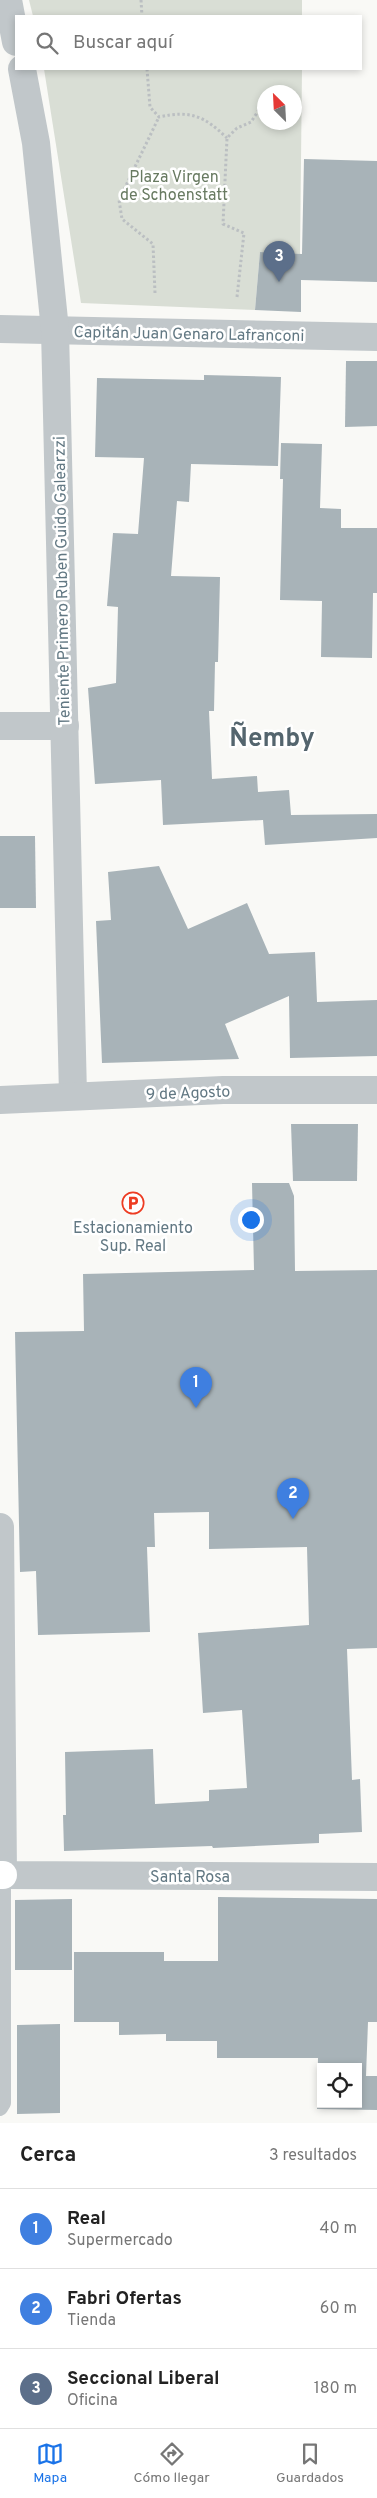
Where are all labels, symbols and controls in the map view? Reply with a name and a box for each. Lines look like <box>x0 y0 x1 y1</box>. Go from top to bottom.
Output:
search box <box>15 15 362 70</box>
icon: search <box>33 29 61 57</box>
text: Buscar aquí <box>73 31 173 55</box>
north arrow <box>257 85 302 130</box>
park label: Plaza Virgen de Schoenstatt <box>120 168 228 206</box>
pin: 3 <box>263 241 295 282</box>
street label: Capitán Juan Genaro Lafranconi <box>73 323 305 347</box>
street label: Teniente Primero Ruben Guido Galearzzi <box>50 436 76 726</box>
district label: Ñemby <box>229 721 315 756</box>
street label: 9 de Agosto <box>145 1083 231 1105</box>
parking icon: Estacionamiento Sup. Real <box>121 1191 145 1215</box>
your location <box>238 1207 264 1233</box>
place label: Estacionamiento Sup. Real <box>73 1219 193 1257</box>
pin: 1 <box>180 1367 212 1408</box>
pin: 2 <box>277 1478 309 1519</box>
street label: Santa Rosa <box>150 1868 230 1888</box>
map controls <box>317 2063 362 2108</box>
button: locate <box>317 2063 362 2108</box>
text: Cerca <box>20 2142 76 2169</box>
text: 3 resultados <box>269 2146 357 2166</box>
text: Real <box>67 2207 106 2231</box>
text: 1 <box>33 2219 39 2239</box>
text: 40 m <box>319 2219 357 2239</box>
text: Supermercado <box>67 2231 173 2251</box>
text: Fabri Ofertas <box>67 2287 182 2311</box>
text: 2 <box>31 2299 41 2319</box>
text: 60 m <box>320 2299 357 2319</box>
text: Tienda <box>67 2311 116 2331</box>
text: Seccional Liberal <box>67 2367 220 2391</box>
text: 3 <box>31 2379 41 2399</box>
text: 180 m <box>314 2379 357 2399</box>
text: Oficina <box>67 2391 118 2411</box>
tab: Mapa <box>33 2440 67 2487</box>
tab: Cómo llegar <box>133 2440 210 2487</box>
tab: Guardados <box>276 2440 344 2487</box>

